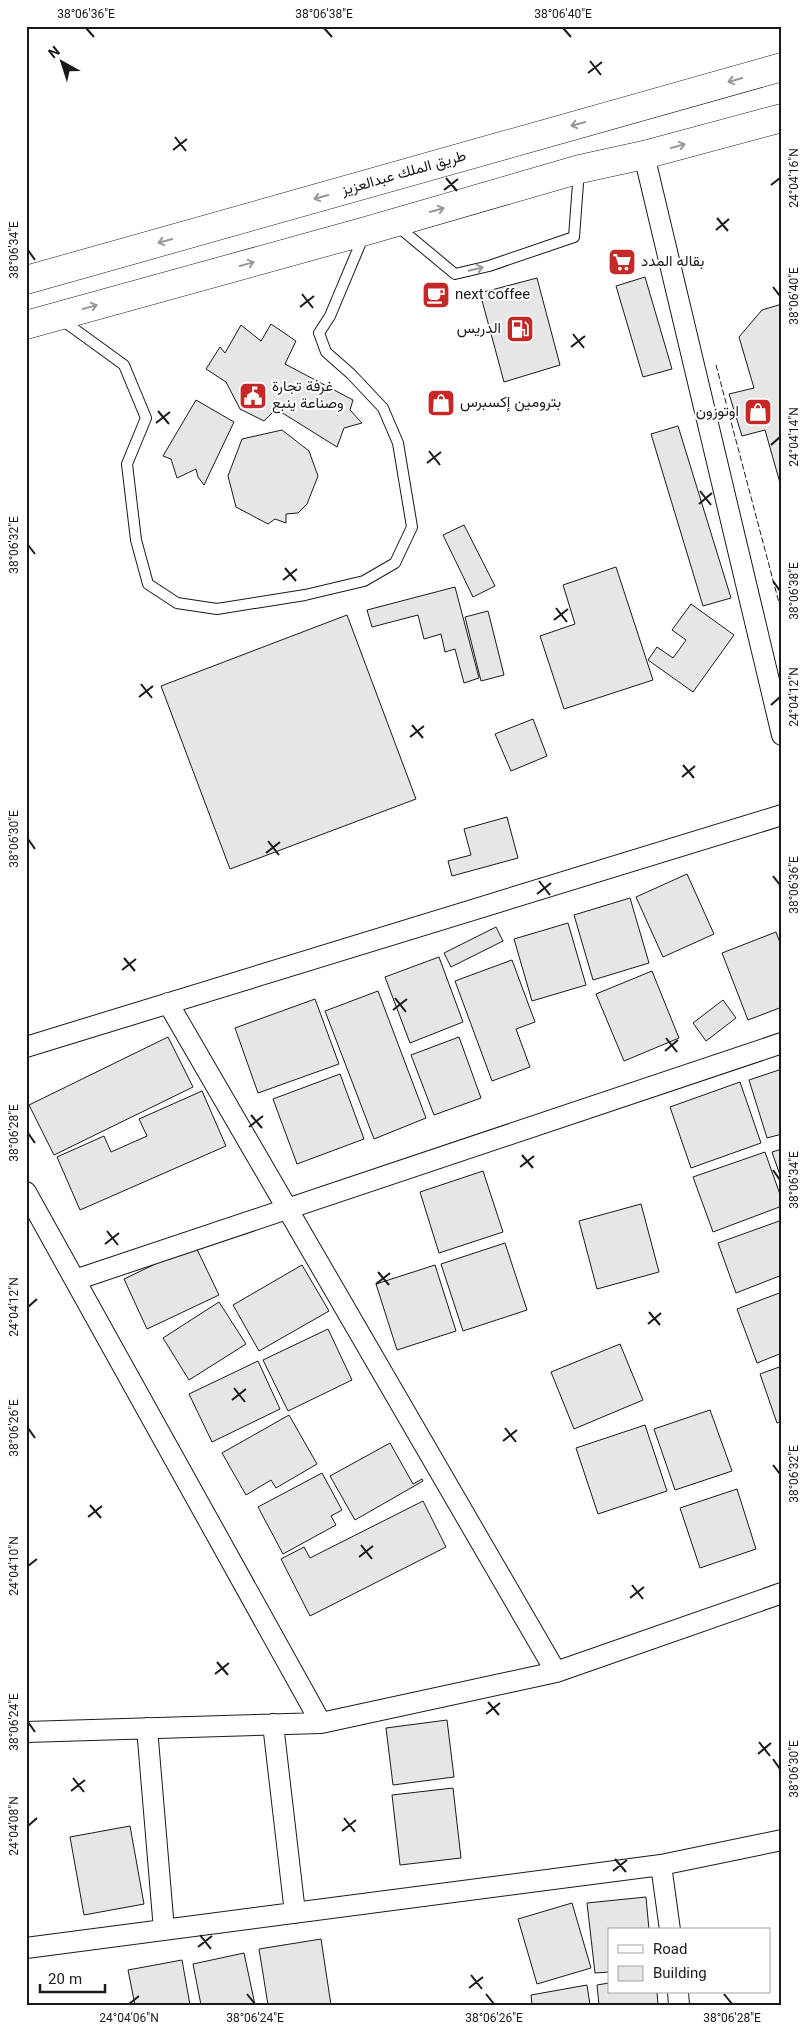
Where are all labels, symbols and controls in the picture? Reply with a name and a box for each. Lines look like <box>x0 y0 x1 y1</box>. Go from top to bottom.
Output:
text: 38°06'36"E <box>57 6 115 24</box>
text: 38°06'38"E <box>295 6 353 24</box>
text: 38°06'40"E <box>534 6 592 24</box>
north arrow <box>38 38 88 88</box>
text: N <box>44 42 66 65</box>
one-way arrow <box>727 76 743 86</box>
one-way arrow <box>571 120 587 130</box>
one-way arrow <box>670 141 686 150</box>
street label: طريق الملك عبدالعزيز <box>338 145 469 203</box>
text: 24°04'16"N <box>786 148 804 208</box>
one-way arrow <box>313 193 329 202</box>
one-way arrow <box>428 205 444 215</box>
text: 38°06'34"E <box>6 221 24 279</box>
one-way arrow <box>157 237 173 246</box>
supermarket icon: بقاله المدد <box>607 247 637 277</box>
place label: بقاله المدد <box>641 251 705 274</box>
one-way arrow <box>238 258 254 268</box>
one-way arrow <box>467 264 483 273</box>
text: 38°06'40"E <box>786 267 804 325</box>
cafe icon: next coffee <box>421 280 451 310</box>
place label: next coffee <box>455 284 530 307</box>
one-way arrow <box>82 302 98 311</box>
fuel station icon: الدريس <box>505 314 535 344</box>
place label: الدريس <box>457 318 501 341</box>
place label: غرفة تجارة وصناعة ينبع <box>272 376 344 416</box>
public building icon: غرفة تجارة وصناعة ينبع <box>238 381 268 411</box>
shop icon: بترومين إكسبرس <box>426 388 456 418</box>
place label: بترومين إكسبرس <box>460 392 561 415</box>
shop icon: اوتوزون <box>743 397 773 427</box>
place label: اوتوزون <box>696 401 739 424</box>
text: 24°04'14"N <box>786 407 804 467</box>
text: 38°06'32"E <box>6 516 24 574</box>
text: 38°06'38"E <box>786 562 804 620</box>
text: 24°04'12"N <box>786 667 804 727</box>
text: 38°06'30"E <box>6 810 24 868</box>
text: 38°06'36"E <box>786 856 804 914</box>
text: 38°06'28"E <box>6 1104 24 1162</box>
text: 38°06'34"E <box>786 1151 804 1209</box>
text: 24°04'12"N <box>6 1277 24 1337</box>
text: 38°06'26"E <box>6 1399 24 1457</box>
text: 38°06'32"E <box>786 1445 804 1503</box>
text: 24°04'10"N <box>6 1536 24 1596</box>
text: 38°06'24"E <box>6 1693 24 1751</box>
text: 38°06'30"E <box>786 1740 804 1798</box>
text: 24°04'08"N <box>6 1796 24 1856</box>
legend <box>608 1928 770 1994</box>
text: Road <box>653 1939 687 1962</box>
scale bar <box>40 1961 105 1993</box>
text: Building <box>653 1963 707 1986</box>
text: 20 m <box>48 1969 82 1992</box>
text: 24°04'06"N <box>99 2010 159 2028</box>
text: 38°06'24"E <box>226 2010 284 2028</box>
text: 38°06'26"E <box>465 2010 523 2028</box>
text: 38°06'28"E <box>703 2010 761 2028</box>

